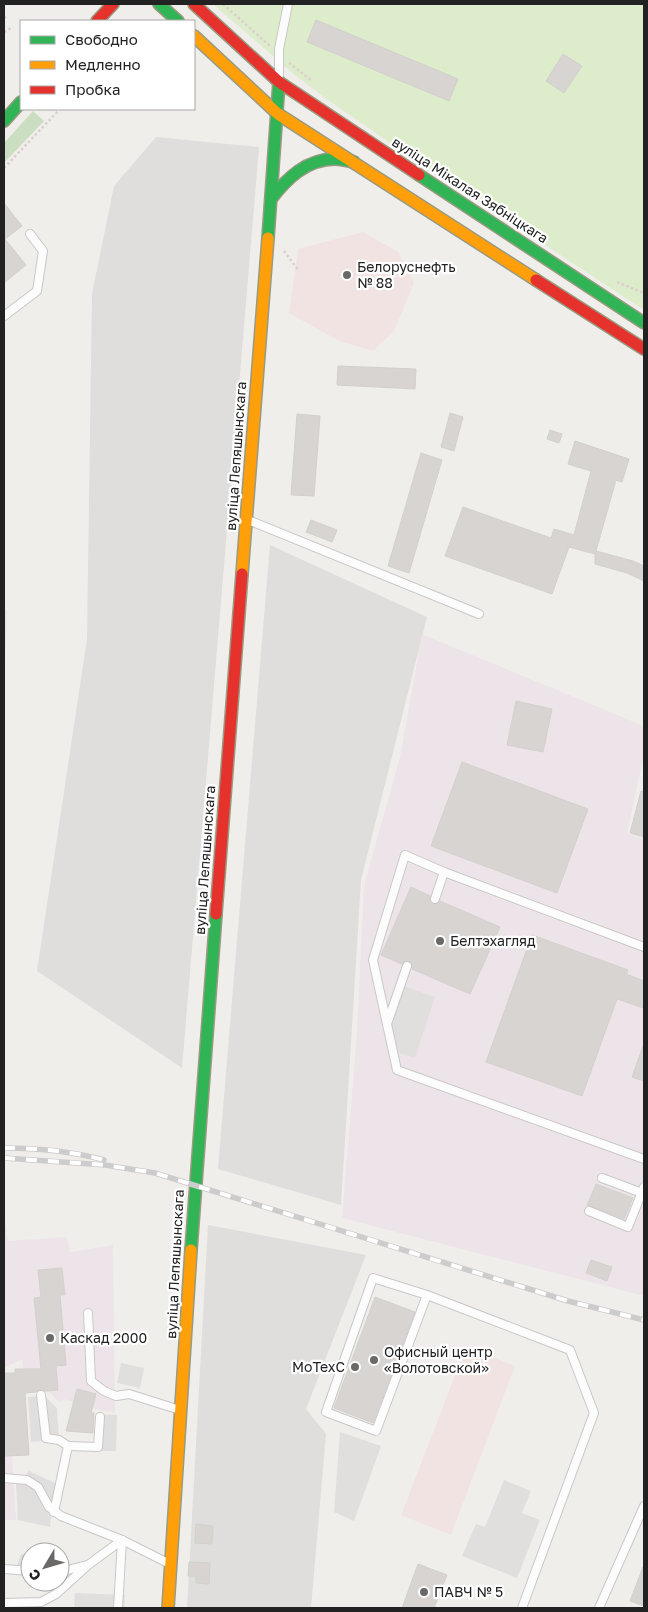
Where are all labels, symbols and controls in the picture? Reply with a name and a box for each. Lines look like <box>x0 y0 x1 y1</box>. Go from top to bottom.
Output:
legend <box>20 20 195 110</box>
text: Свободно <box>65 30 138 48</box>
text: Медленно <box>65 55 141 73</box>
text: Пробка <box>65 80 120 98</box>
street label: вуліца Мікалая Зябніцкага <box>389 133 551 246</box>
place label: Белоруснефть № 88 <box>357 258 456 291</box>
marker: Белоруснефть № 88 <box>341 269 353 281</box>
street label: вуліца Лепяшынскага <box>222 381 249 531</box>
street label: вуліца Лепяшынскага <box>191 785 218 935</box>
place label: Белтэхагляд <box>450 932 536 949</box>
marker: Белтэхагляд <box>434 935 446 947</box>
street label: вуліца Лепяшынскага <box>162 1189 187 1339</box>
place label: Каскад 2000 <box>60 1329 147 1346</box>
marker: Каскад 2000 <box>44 1332 56 1344</box>
place label: Офисный центр «Волотовской» <box>384 1343 493 1376</box>
marker: Офисный центр «Волотовской» <box>368 1354 380 1366</box>
place label: MoTexC <box>292 1358 345 1375</box>
marker: MoTexC <box>349 1361 361 1373</box>
north arrow <box>20 1542 70 1592</box>
text: С <box>25 1566 44 1584</box>
place label: ПАВЧ № 5 <box>434 1583 503 1600</box>
marker: ПАВЧ № 5 <box>418 1586 430 1598</box>

